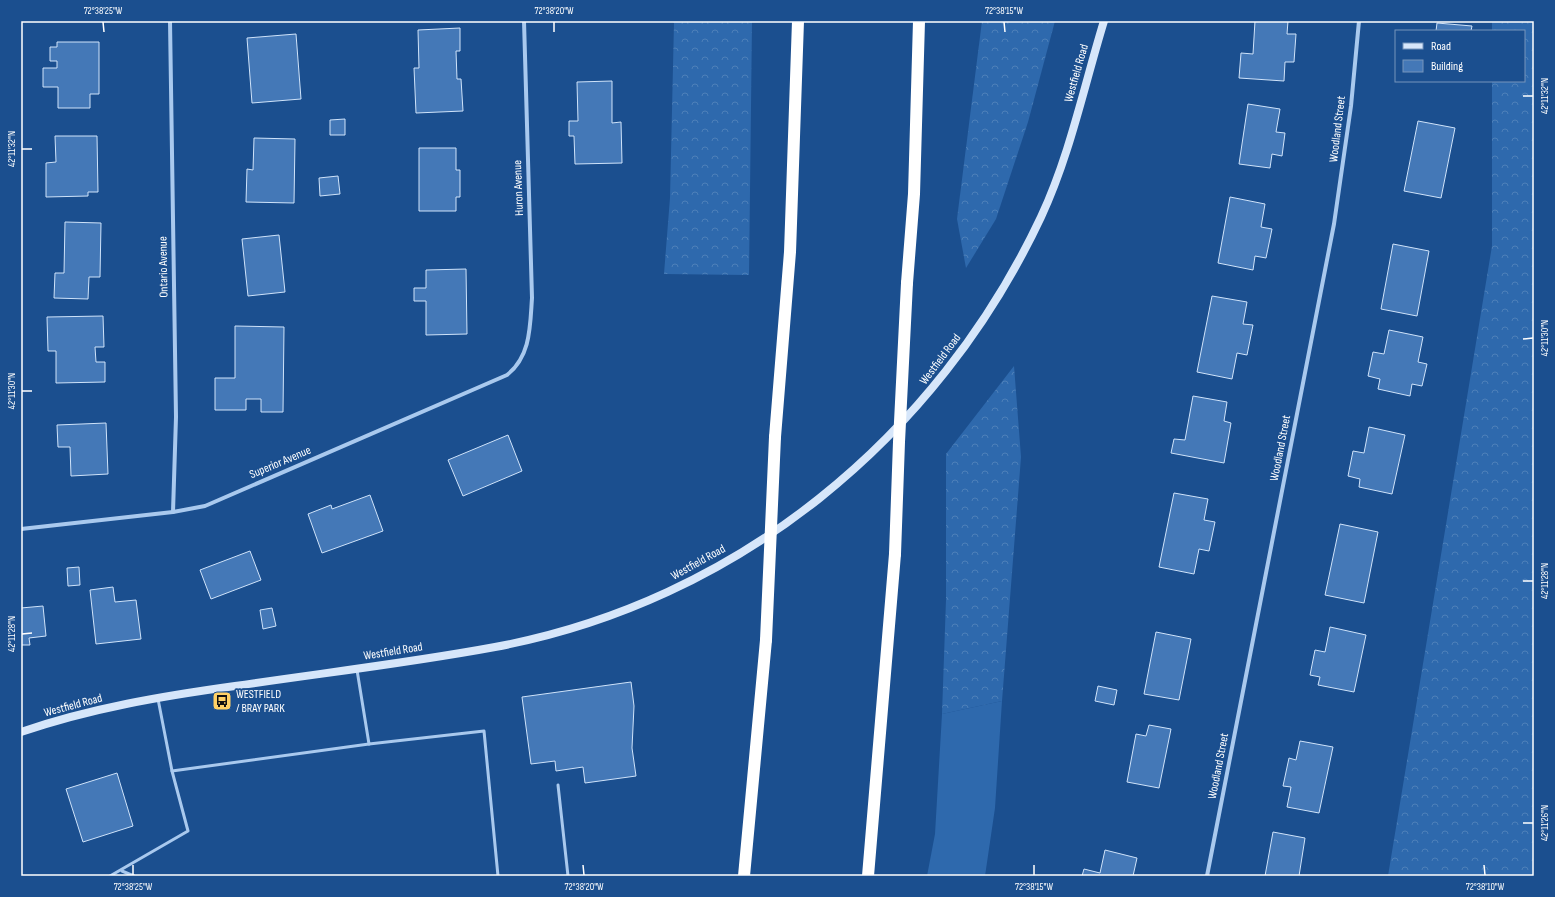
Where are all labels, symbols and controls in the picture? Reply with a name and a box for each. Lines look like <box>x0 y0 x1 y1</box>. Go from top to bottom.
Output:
text: 72°38'25"W <box>84 5 123 17</box>
text: 72°38'20"W <box>534 5 574 17</box>
text: 72°38'15"W <box>985 5 1024 17</box>
legend <box>1395 30 1525 82</box>
text: Road <box>1431 39 1451 54</box>
street label: Westfield Road <box>1061 42 1092 104</box>
text: Building <box>1431 59 1463 74</box>
text: 42°11'32"N <box>1539 78 1551 114</box>
street label: Woodland Street <box>1326 95 1349 163</box>
text: 42°11'32"N <box>6 131 18 167</box>
street label: Huron Avenue <box>510 160 527 216</box>
street label: Ontario Avenue <box>155 236 172 298</box>
text: 42°11'30"N <box>1539 320 1551 356</box>
street label: Westfield Road <box>916 331 964 388</box>
text: 42°11'30"N <box>6 373 18 409</box>
street label: Woodland Street <box>1267 414 1294 482</box>
street label: Superior Avenue <box>247 443 313 482</box>
street label: Westfield Road <box>669 541 728 583</box>
text: 42°11'28"N <box>1539 563 1551 599</box>
text: 42°11'28"N <box>6 616 18 652</box>
street label: Westfield Road <box>362 639 424 664</box>
place label: WESTFIELD / BRAY PARK <box>236 687 285 716</box>
bus stop icon: WESTFIELD / BRAY PARK <box>211 690 233 712</box>
street label: Westfield Road <box>42 691 104 720</box>
street label: Woodland Street <box>1205 732 1232 800</box>
text: 42°11'26"N <box>1539 805 1551 841</box>
text: 72°38'25"W <box>114 881 153 893</box>
text: 72°38'20"W <box>564 881 604 893</box>
text: 72°38'15"W <box>1015 881 1054 893</box>
text: 72°38'10"W <box>1466 881 1505 893</box>

